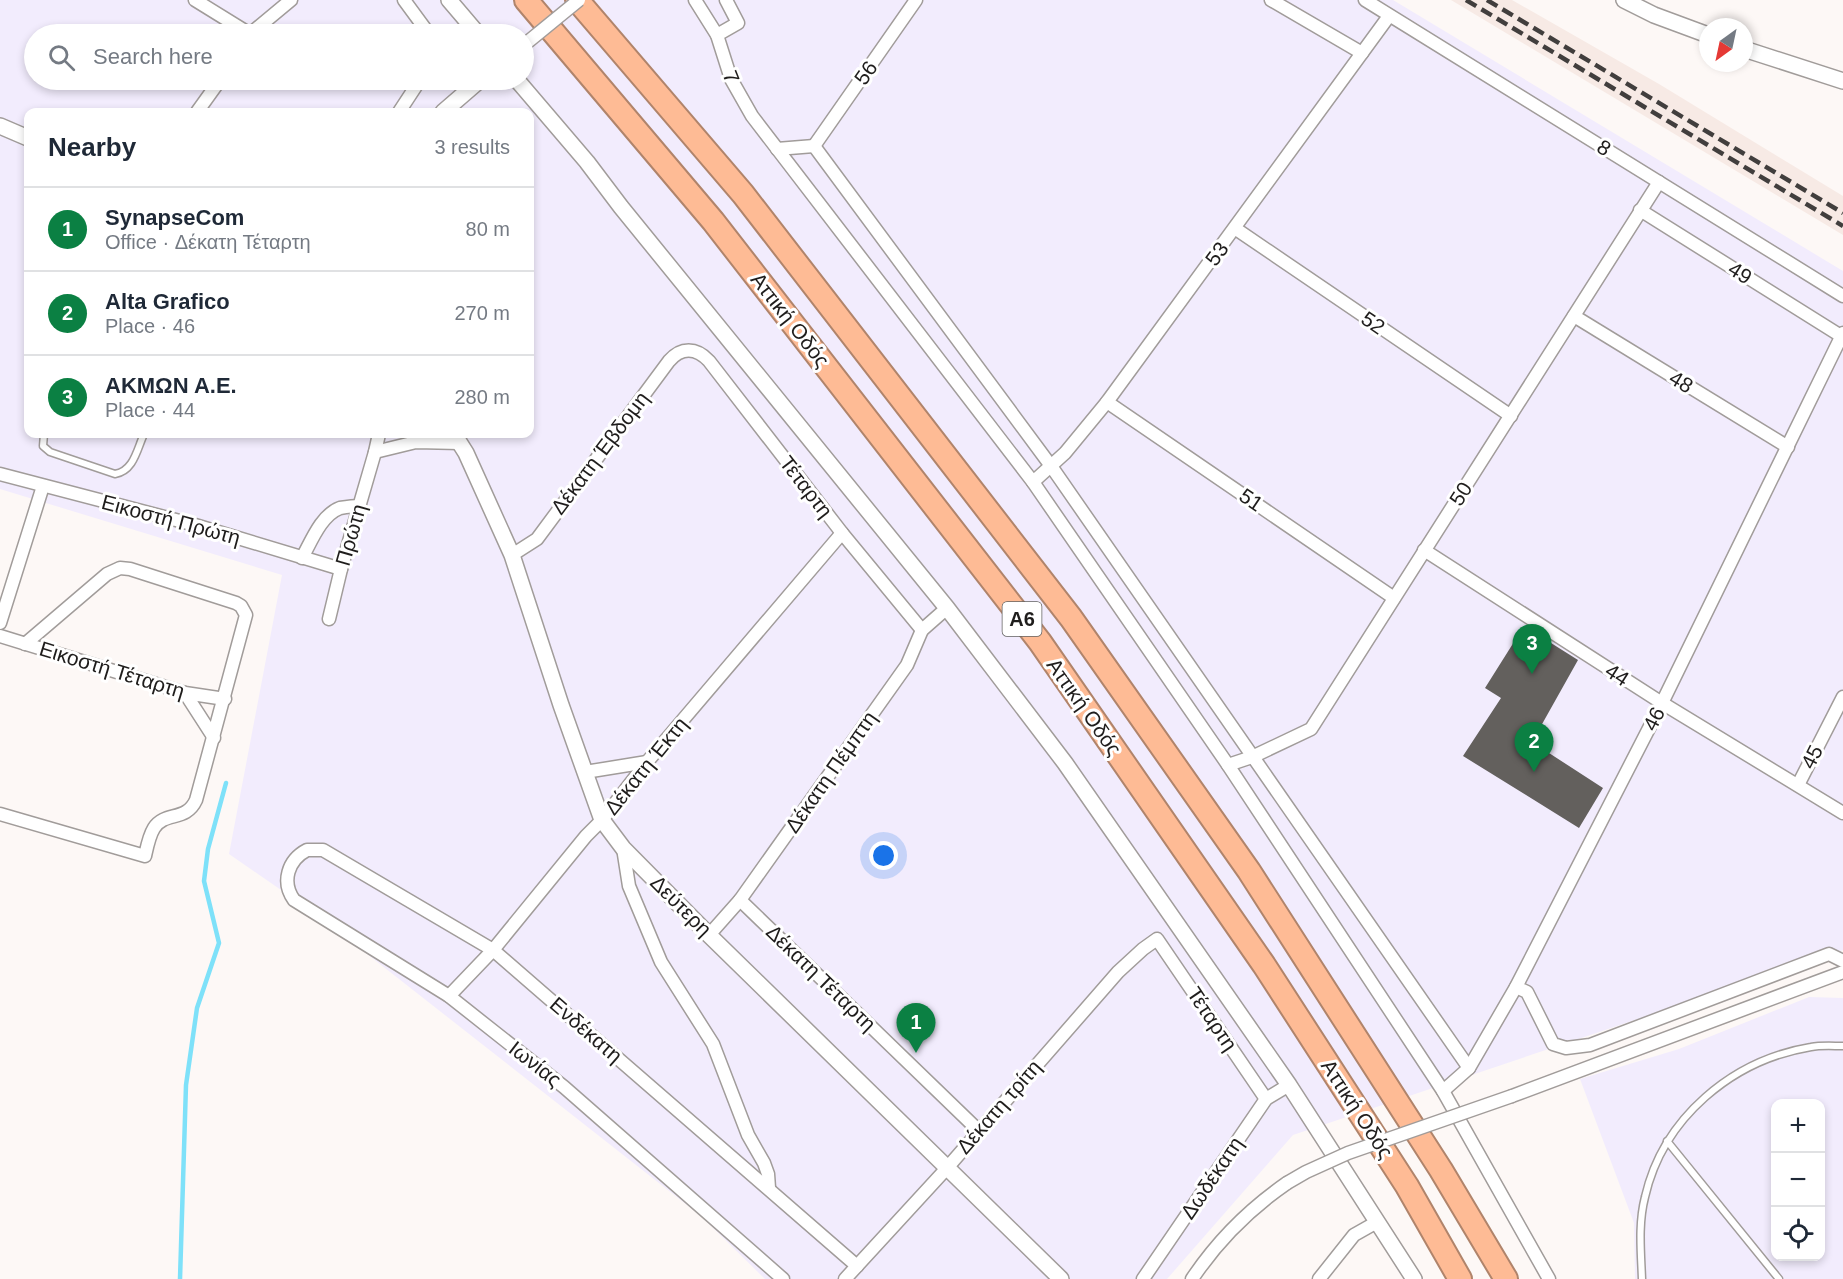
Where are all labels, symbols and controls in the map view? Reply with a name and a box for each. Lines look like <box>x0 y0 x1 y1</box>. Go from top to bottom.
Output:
north arrow <box>1699 18 1753 72</box>
search box <box>24 24 534 90</box>
icon: search <box>45 41 78 74</box>
text: Search here <box>93 44 213 69</box>
street label: 56 <box>849 57 882 89</box>
street label: 7 <box>719 67 744 87</box>
text: Nearby <box>48 132 136 162</box>
street label: 8 <box>1593 135 1615 160</box>
text: 3 results <box>434 136 510 158</box>
text: SynapseCom <box>105 205 244 230</box>
text: 1 <box>62 218 73 240</box>
text: 80 m <box>466 218 510 240</box>
text: Office · Δέκατη Τέταρτη <box>105 231 311 253</box>
street label: 53 <box>1200 237 1233 270</box>
street label: 49 <box>1724 257 1756 289</box>
street label: Αττική Οδός <box>747 268 834 371</box>
text: Alta Grafico <box>105 289 230 314</box>
text: 2 <box>62 302 73 324</box>
text: 270 m <box>454 302 510 324</box>
street label: 52 <box>1357 307 1389 339</box>
text: Place · 46 <box>105 315 195 337</box>
street label: 48 <box>1665 366 1697 397</box>
text: ΑΚΜΩΝ Α.Ε. <box>105 373 237 398</box>
text: 3 <box>62 386 73 408</box>
text: 280 m <box>454 386 510 408</box>
street label: Δέκατη Έβδομη <box>546 387 653 518</box>
text: Place · 44 <box>105 399 195 421</box>
street label: Τέταρτη <box>775 451 838 522</box>
street label: 50 <box>1445 478 1477 510</box>
street label: 51 <box>1235 484 1267 516</box>
street label: Εικοστή Πρώτη <box>99 490 243 549</box>
street label: Πρώτη <box>331 501 370 568</box>
road number: Α6 <box>1002 602 1042 636</box>
pin: 3 <box>1512 624 1552 674</box>
street label: Εικοστή Τέταρτη <box>37 637 188 703</box>
street label: Αττική Οδός <box>1043 654 1126 760</box>
street label: 44 <box>1601 659 1634 691</box>
street label: 46 <box>1638 703 1669 734</box>
street label: Δέκατη Πέμπτη <box>780 707 881 837</box>
street label: Δέκατη Έκτη <box>599 712 692 819</box>
pin: 2 <box>1514 722 1553 772</box>
street label: 45 <box>1796 741 1827 772</box>
your location <box>869 841 898 870</box>
street label: Δεύτερη <box>646 871 716 941</box>
street label: Δέκατη Τέταρτη <box>762 920 881 1036</box>
street label: Τέταρτη <box>1183 983 1242 1055</box>
street label: Ενδέκατη <box>546 992 627 1067</box>
pin: 1 <box>896 1004 936 1053</box>
street label: Ιωνίας <box>505 1036 566 1091</box>
street label: Δέκατη τρίτη <box>952 1055 1046 1158</box>
street label: Αττική Οδός <box>1317 1055 1398 1162</box>
map controls <box>1771 1099 1825 1261</box>
button: + <box>1771 1099 1825 1153</box>
street label: Δωδέκατη <box>1176 1132 1247 1223</box>
button: − <box>1771 1153 1825 1207</box>
button: locate <box>1771 1207 1825 1261</box>

